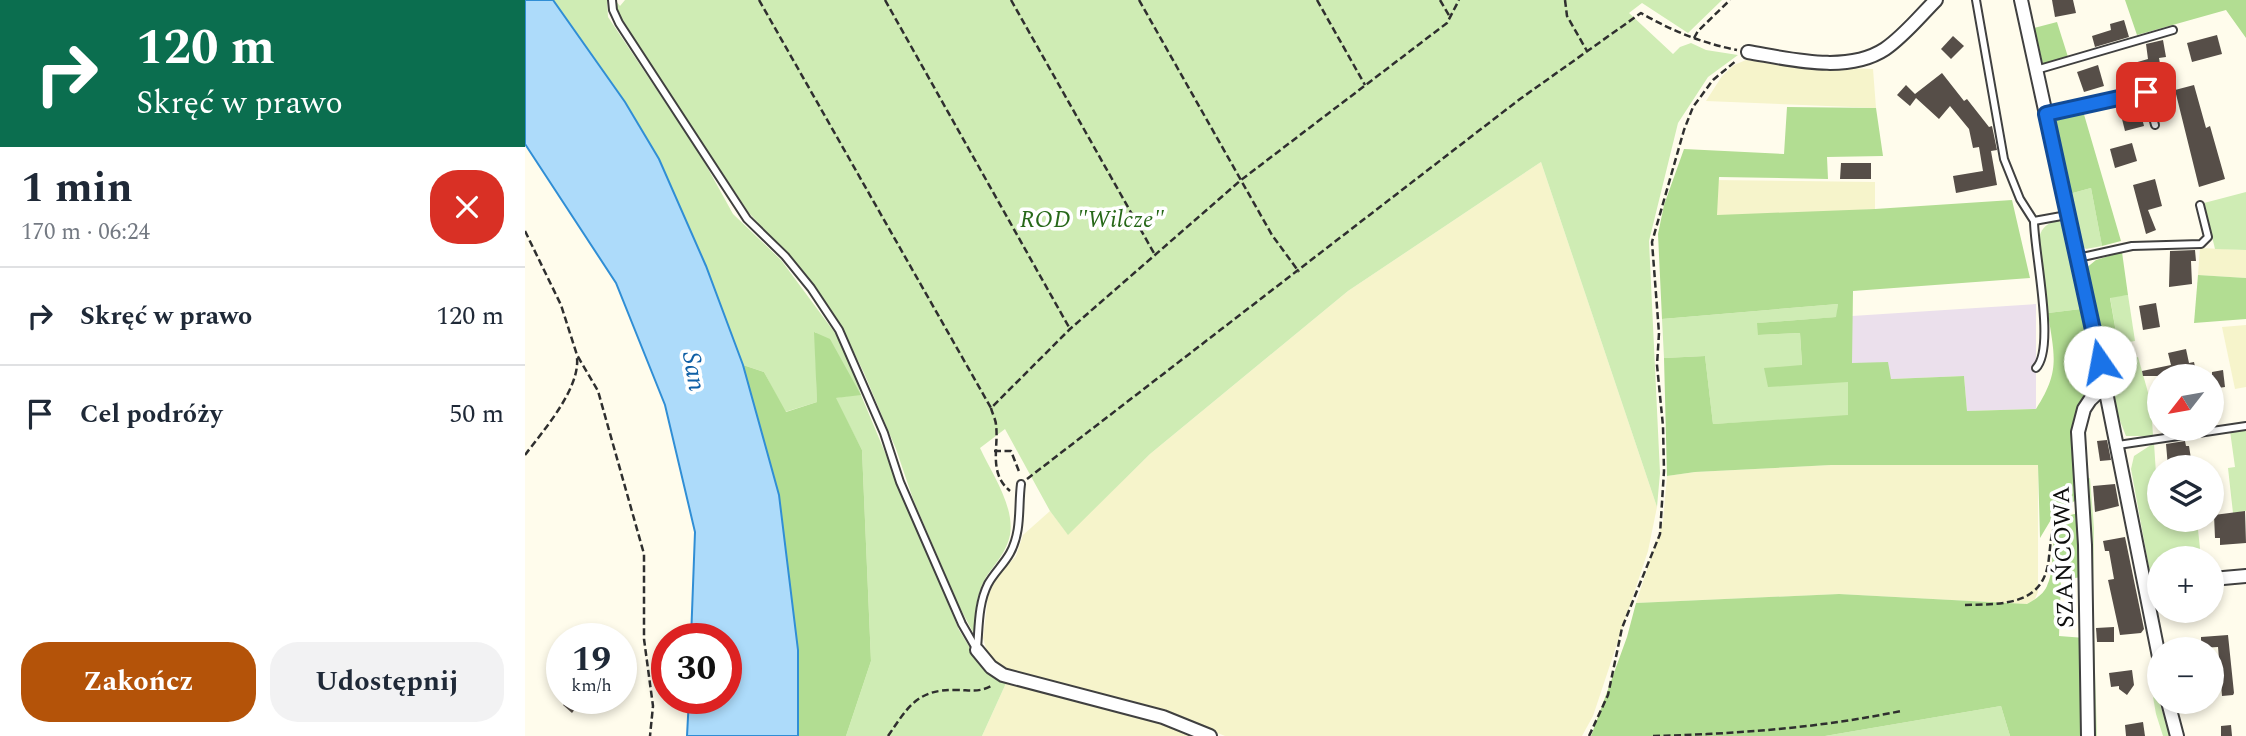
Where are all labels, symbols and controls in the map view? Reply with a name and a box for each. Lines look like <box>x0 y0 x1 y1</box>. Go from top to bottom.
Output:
text: 120 m <box>136 11 275 86</box>
icon: right <box>21 28 112 119</box>
pin <box>2116 62 2176 122</box>
icon: arrive <box>2127 73 2165 111</box>
text: Skręć w prawo <box>136 79 343 128</box>
text: 1 min <box>21 157 133 220</box>
button: close <box>430 170 504 244</box>
park label: ROD "Wilcze" <box>1020 202 1164 238</box>
text: 170 m · 06:24 <box>21 215 150 250</box>
text: Skręć w prawo <box>80 296 252 336</box>
text: 120 m <box>436 296 504 336</box>
icon: right <box>21 297 59 335</box>
position arrow <box>2063 325 2137 399</box>
water label: San <box>671 348 717 394</box>
north arrow <box>2147 364 2224 441</box>
map controls <box>2147 364 2224 714</box>
text: Cel podróży <box>80 394 222 434</box>
text: 50 m <box>449 394 504 434</box>
icon: arrive <box>21 395 59 433</box>
button: layers <box>2147 455 2224 532</box>
street label: SZAŃCOWA <box>2044 485 2084 629</box>
button: + <box>2147 546 2224 623</box>
speed limit sign: 30 <box>651 623 742 714</box>
text: 19 <box>572 633 611 686</box>
button: − <box>2147 637 2224 714</box>
button: Zakończ <box>21 642 256 722</box>
button: Udostępnij <box>270 642 504 722</box>
text: km/h <box>571 672 612 699</box>

